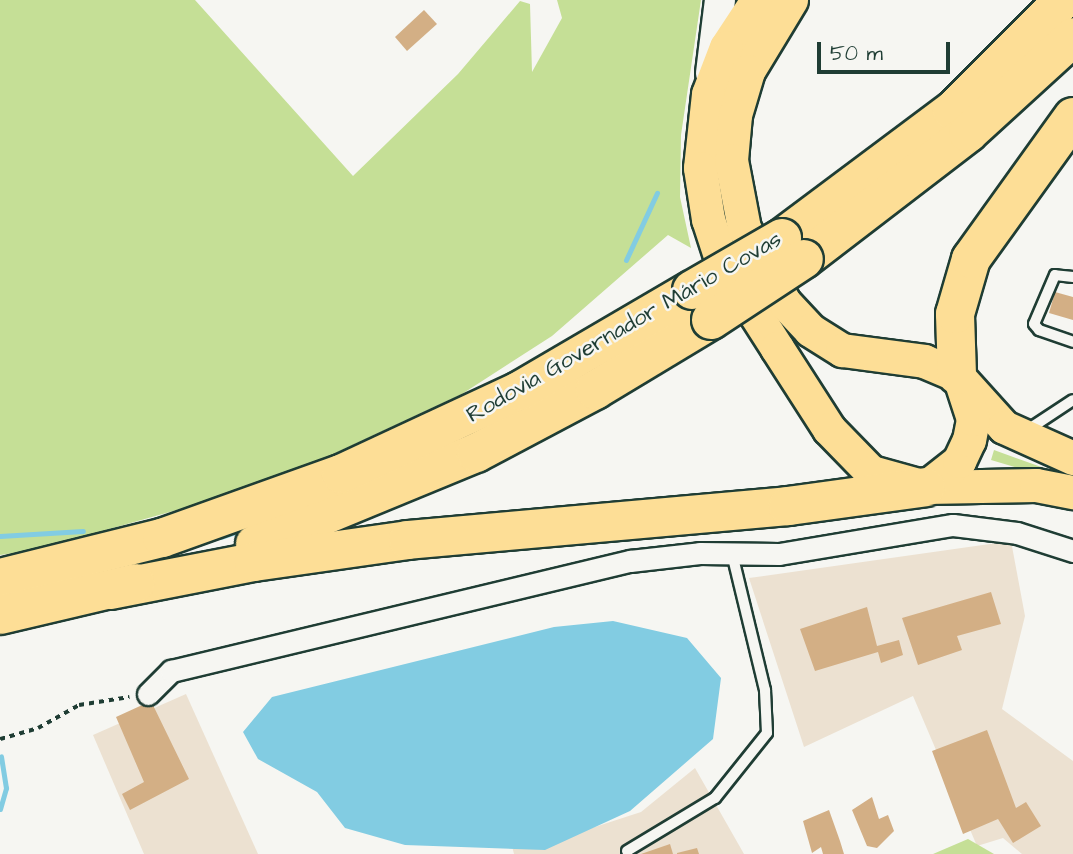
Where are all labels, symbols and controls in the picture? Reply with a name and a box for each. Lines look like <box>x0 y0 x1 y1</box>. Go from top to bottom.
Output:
scale bar <box>821 28 954 72</box>
text: 50 m <box>830 39 883 68</box>
street label: Rodovia Governador Mário Covas <box>461 225 787 429</box>

